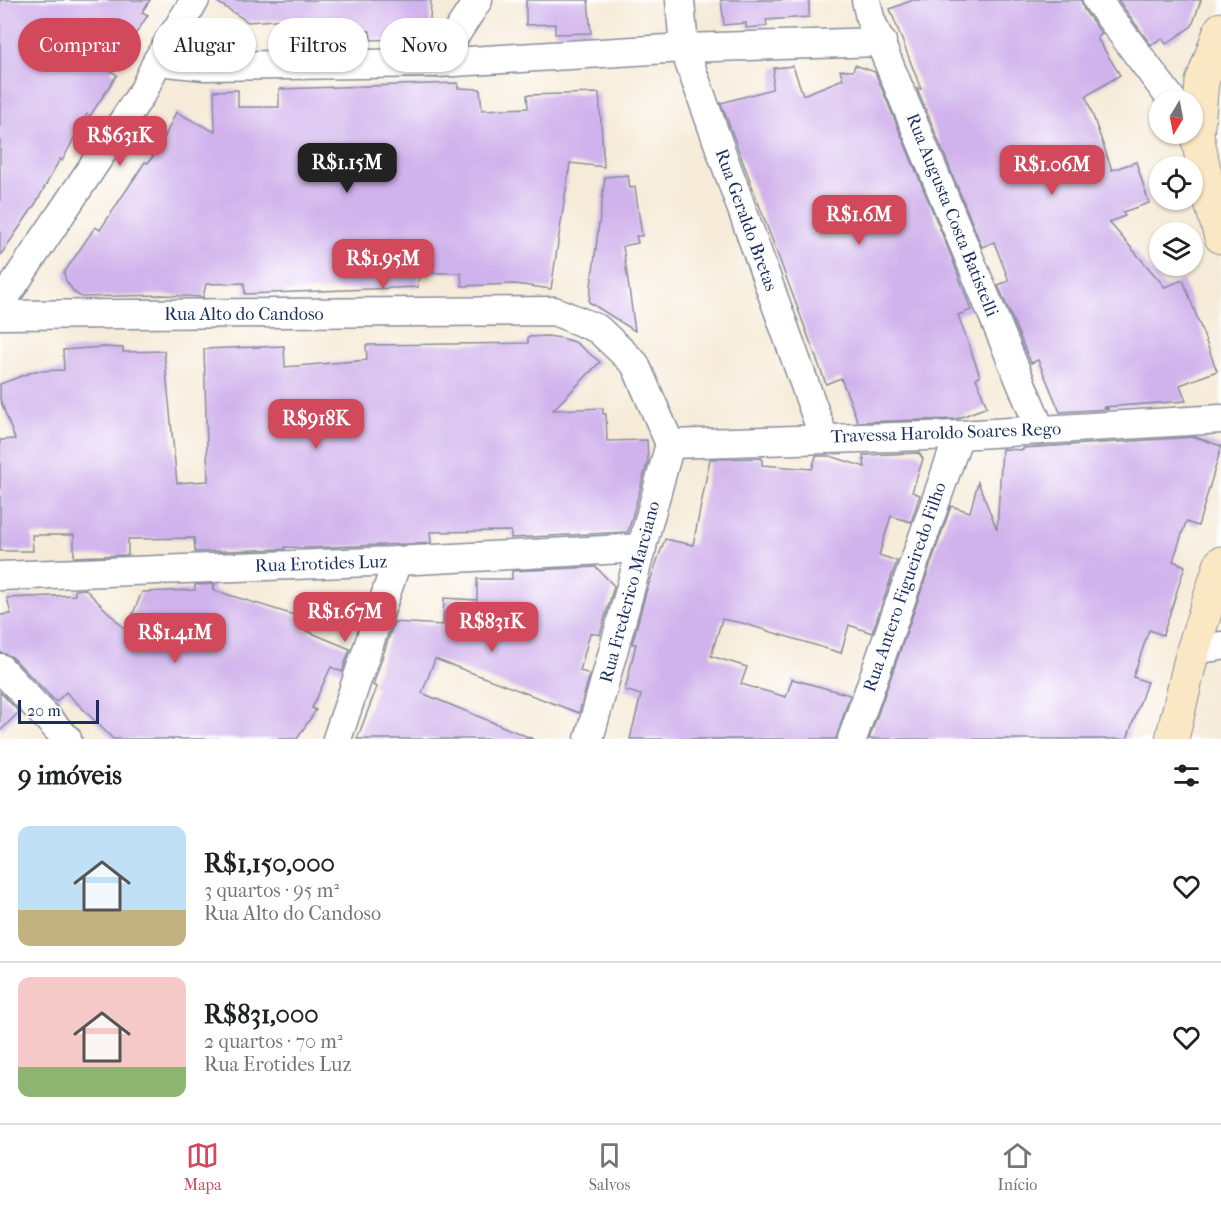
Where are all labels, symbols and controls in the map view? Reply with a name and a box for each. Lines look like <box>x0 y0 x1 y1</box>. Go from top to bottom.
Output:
chip: Comprar <box>18 18 141 72</box>
chip: Alugar <box>153 18 256 72</box>
chip: Filtros <box>268 18 368 72</box>
chip: Novo <box>380 18 468 72</box>
north arrow <box>1149 90 1203 144</box>
map controls <box>1149 90 1203 276</box>
street label: Rua Augusta Costa Batistelli <box>901 110 1003 320</box>
pin: R$631K <box>71 116 169 167</box>
text: R$631K <box>87 124 153 147</box>
pin: R$1.15M <box>292 143 402 194</box>
pin: R$1.06M <box>997 145 1107 196</box>
street label: Rua Geraldo Bretas <box>710 146 782 294</box>
text: R$1.15M <box>312 151 382 174</box>
text: R$1.06M <box>1014 153 1090 176</box>
button: locate <box>1149 156 1203 210</box>
pin: R$1.6M <box>810 195 908 246</box>
text: R$1.6M <box>826 203 892 226</box>
button: layers <box>1149 222 1203 276</box>
pin: R$1.95M <box>328 239 438 290</box>
text: R$1.95M <box>346 247 420 270</box>
street label: Rua Alto do Candoso <box>164 304 324 325</box>
pin: R$918K <box>267 399 365 450</box>
text: R$918K <box>282 407 350 430</box>
street label: Travessa Haroldo Soares Rego <box>830 418 1062 448</box>
street label: Rua Antero Figueiredo Filho <box>859 479 951 695</box>
street label: Rua Frederico Marciano <box>596 499 664 685</box>
street label: Rua Erotides Luz <box>254 551 388 577</box>
pin: R$1.67M <box>290 592 400 643</box>
text: R$1.67M <box>307 600 383 623</box>
pin: R$831K <box>443 602 541 653</box>
text: R$831K <box>459 610 525 633</box>
pin: R$1.41M <box>120 613 230 664</box>
text: R$1.41M <box>138 621 212 644</box>
scale bar <box>18 697 99 724</box>
text: 20 m <box>27 701 61 720</box>
icon: filters <box>1170 759 1203 792</box>
text: 9 imóveis <box>18 760 122 791</box>
text: R$1,150,000 <box>204 848 335 879</box>
icon: home <box>66 850 138 922</box>
icon: heart <box>1170 870 1203 903</box>
text: 3 quartos · 95 m² <box>204 879 339 902</box>
text: Rua Alto do Candoso <box>204 902 381 925</box>
text: R$831,000 <box>204 999 319 1030</box>
icon: home <box>66 1001 138 1073</box>
icon: heart <box>1170 1021 1203 1054</box>
text: 2 quartos · 70 m² <box>204 1030 343 1053</box>
text: Rua Erotides Luz <box>204 1053 351 1076</box>
tab: Mapa <box>184 1139 222 1194</box>
tab: Salvos <box>589 1139 630 1194</box>
tab: Início <box>998 1139 1037 1194</box>

